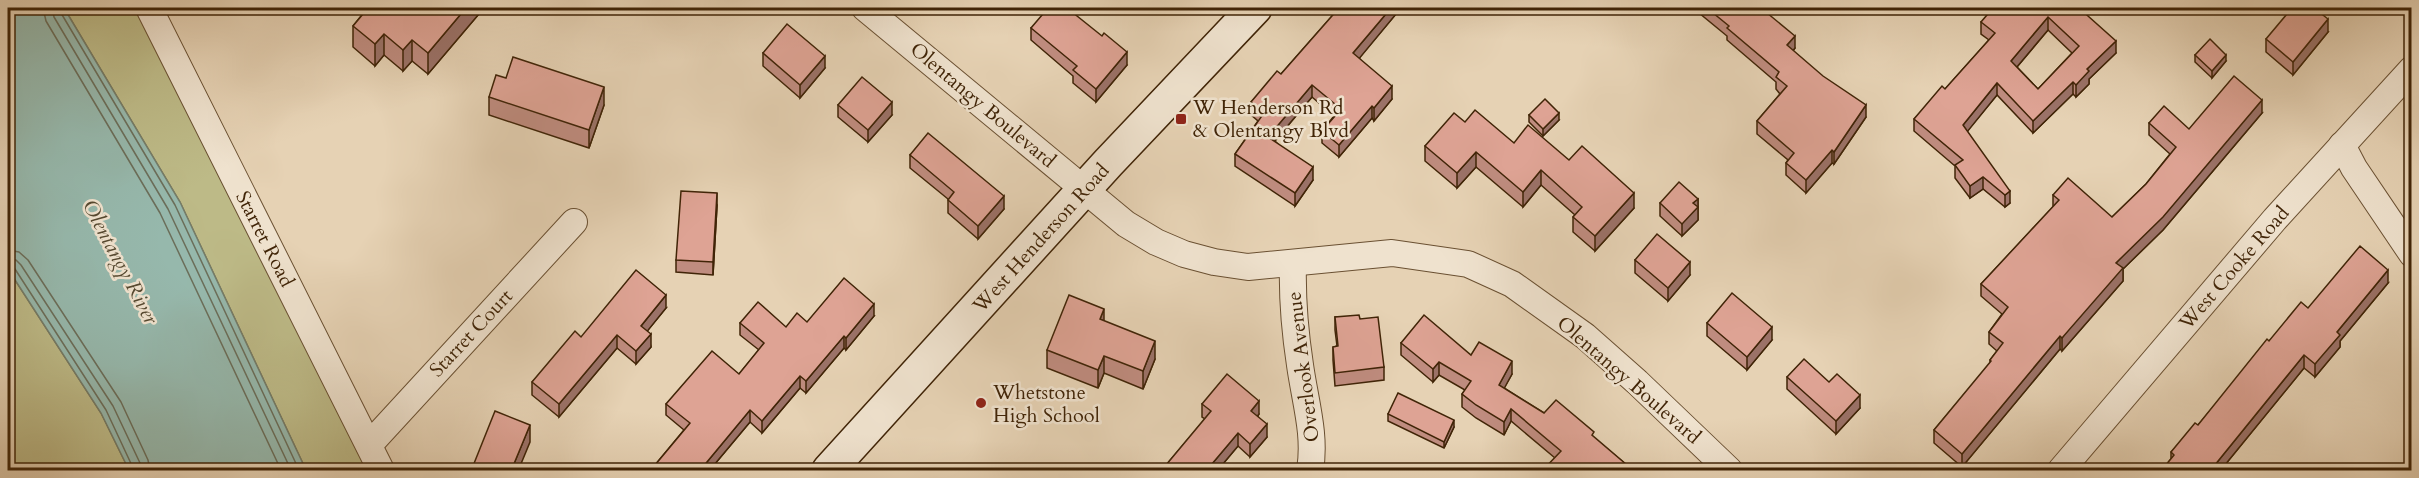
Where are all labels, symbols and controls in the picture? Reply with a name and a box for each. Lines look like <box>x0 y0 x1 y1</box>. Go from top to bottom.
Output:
street label: Olentangy Boulevard <box>904 36 1062 174</box>
place label: W Henderson Rd & Olentangy Blvd <box>1192 94 1349 144</box>
marker: W Henderson Rd & Olentangy Blvd <box>1174 112 1188 126</box>
street label: West Henderson Road <box>966 157 1115 319</box>
street label: Starret Road <box>229 186 301 292</box>
water label: Olentangy River <box>75 195 166 330</box>
street label: West Cooke Road <box>2172 200 2295 336</box>
street label: Starret Court <box>423 283 519 383</box>
street label: Overlook Avenue <box>1280 290 1326 444</box>
street label: Olentangy Boulevard <box>1551 310 1707 450</box>
place label: Whetstone High School <box>992 379 1100 429</box>
marker: Whetstone High School <box>974 396 988 410</box>

